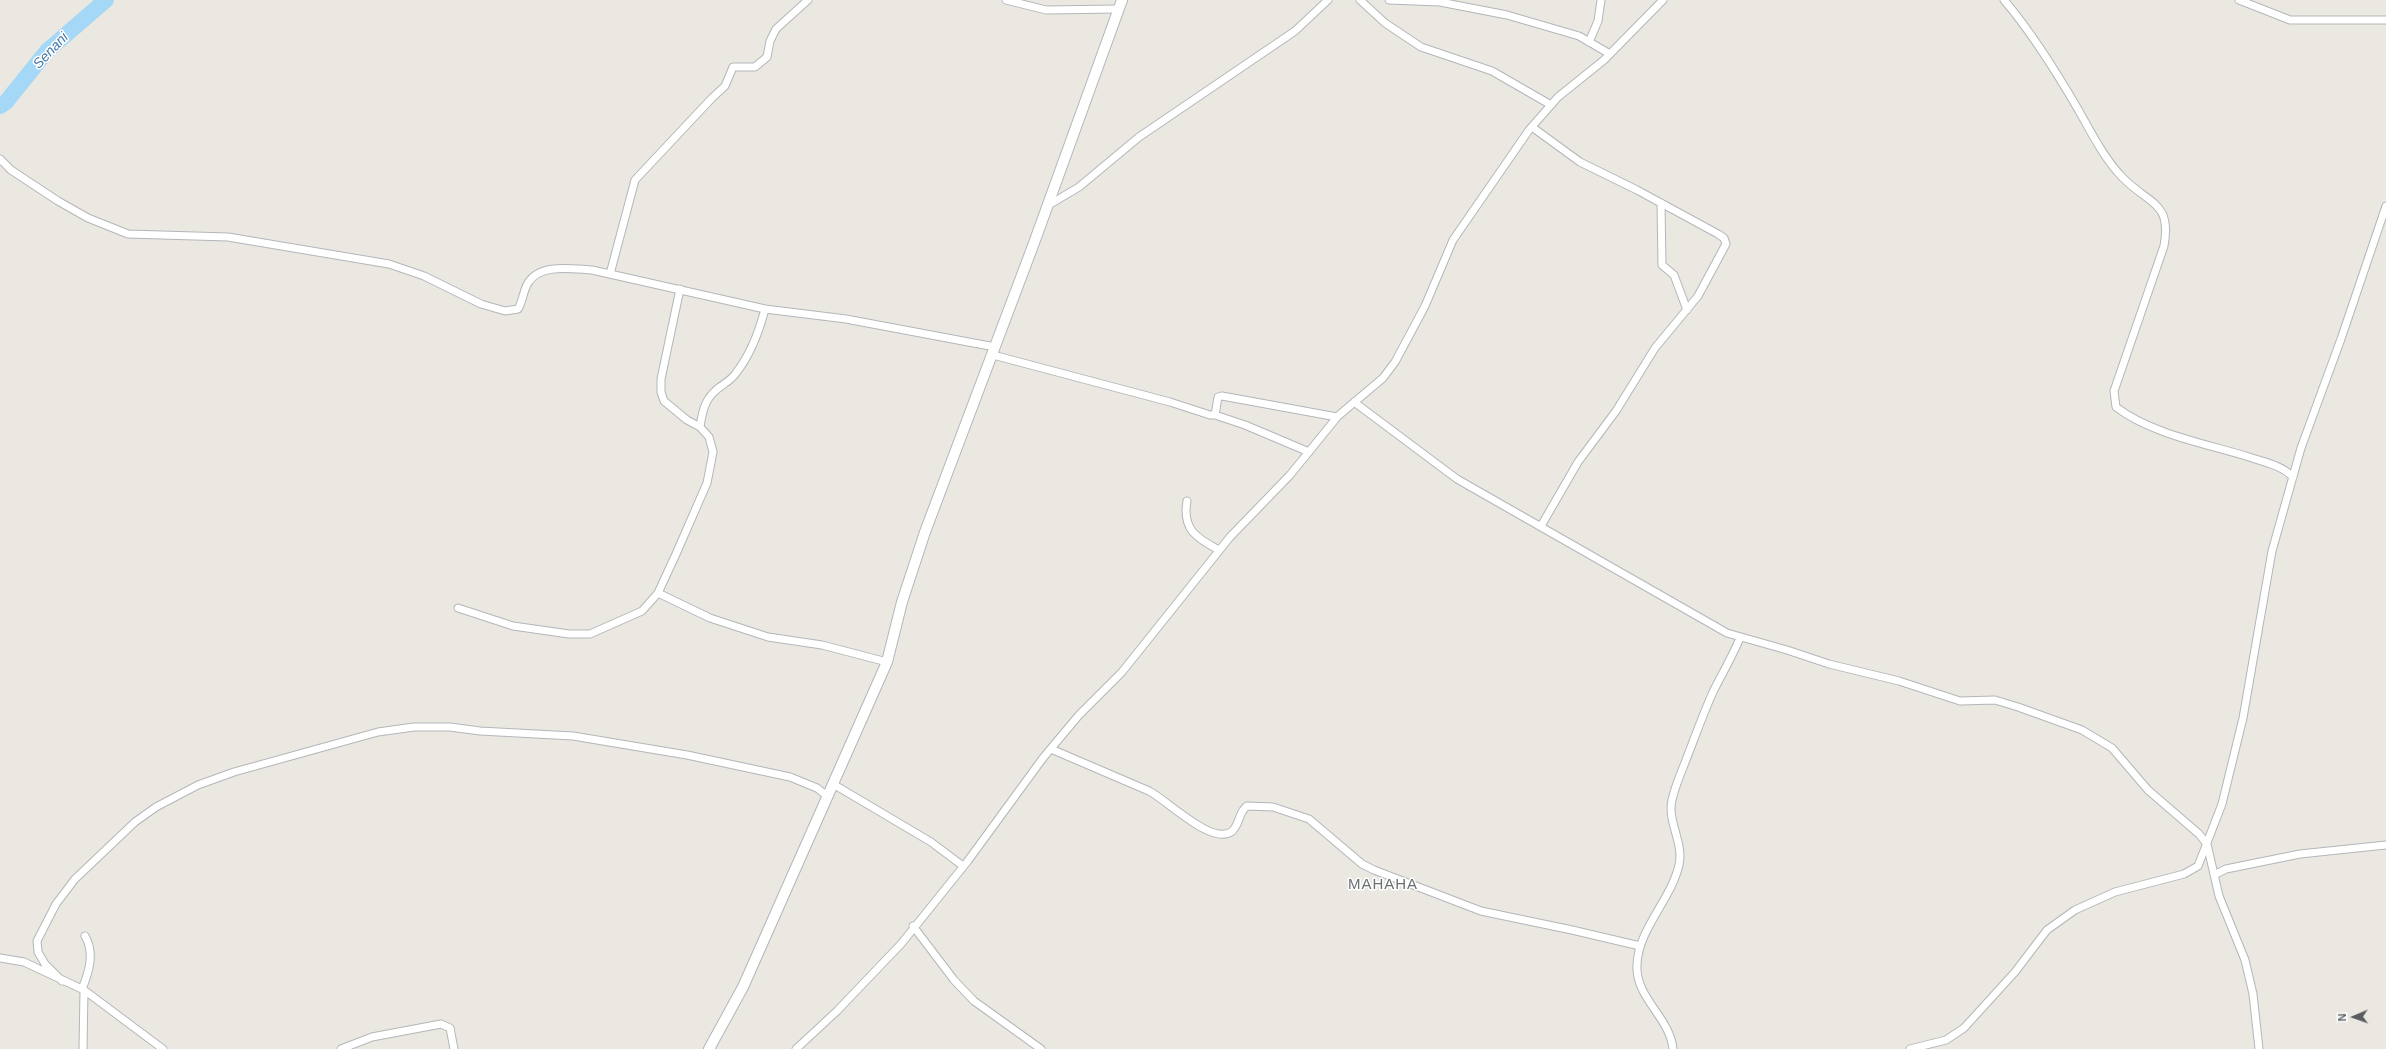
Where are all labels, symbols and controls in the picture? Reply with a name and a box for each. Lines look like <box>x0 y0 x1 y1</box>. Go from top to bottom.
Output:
water label: Senani <box>30 29 72 73</box>
district label: MAHAHA <box>1348 876 1418 894</box>
north arrow <box>2334 997 2374 1037</box>
text: N <box>2336 1013 2348 1022</box>

